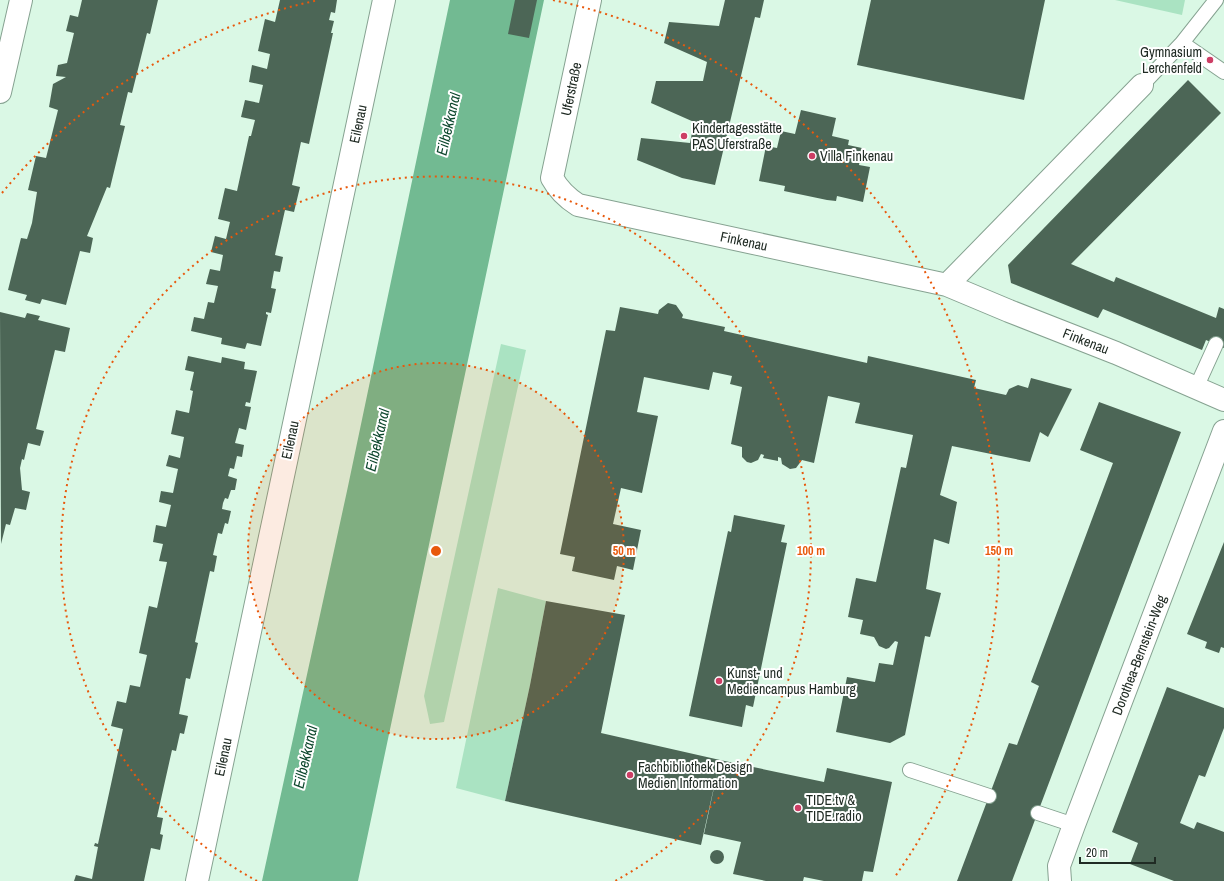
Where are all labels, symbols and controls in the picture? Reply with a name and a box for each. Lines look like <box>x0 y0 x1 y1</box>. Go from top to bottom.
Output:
place label: Gymnasium Lerchenfeld <box>1140 43 1202 77</box>
marker: Gymnasium Lerchenfeld <box>1205 55 1215 65</box>
street label: Uferstraße <box>557 61 585 117</box>
water label: Eilbekkanal <box>431 90 465 157</box>
street label: Eilenau <box>345 103 371 145</box>
place label: Kindertagesstätte PAS Uferstraße <box>692 119 782 153</box>
marker: Kindertagesstätte PAS Uferstraße <box>679 131 689 141</box>
place label: Villa Finkenau <box>820 147 893 165</box>
marker: Villa Finkenau <box>807 151 817 161</box>
street label: Finkenau <box>719 227 769 255</box>
street label: Finkenau <box>1060 324 1112 358</box>
water label: Eilbekkanal <box>360 406 394 473</box>
street label: Eilenau <box>277 419 303 461</box>
text: 50 m <box>613 543 635 559</box>
text: 100 m <box>797 543 825 559</box>
text: 150 m <box>985 543 1013 559</box>
centre of rings <box>429 544 443 558</box>
street label: Dorothea-Bernstein-Weg <box>1108 592 1170 718</box>
place label: Kunst- und Mediencampus Hamburg <box>727 664 856 698</box>
marker: Kunst- und Mediencampus Hamburg <box>714 676 724 686</box>
water label: Eilbekkanal <box>288 723 322 790</box>
street label: Eilenau <box>210 736 236 778</box>
place label: Fachbibliothek Design Medien Information <box>638 758 752 792</box>
marker: Fachbibliothek Design Medien Information <box>625 770 635 780</box>
place label: TIDE.tv & TIDE.radio <box>806 791 862 825</box>
marker: TIDE.tv & TIDE.radio <box>793 803 803 813</box>
scale bar <box>1080 839 1155 865</box>
text: 20 m <box>1086 845 1108 861</box>

